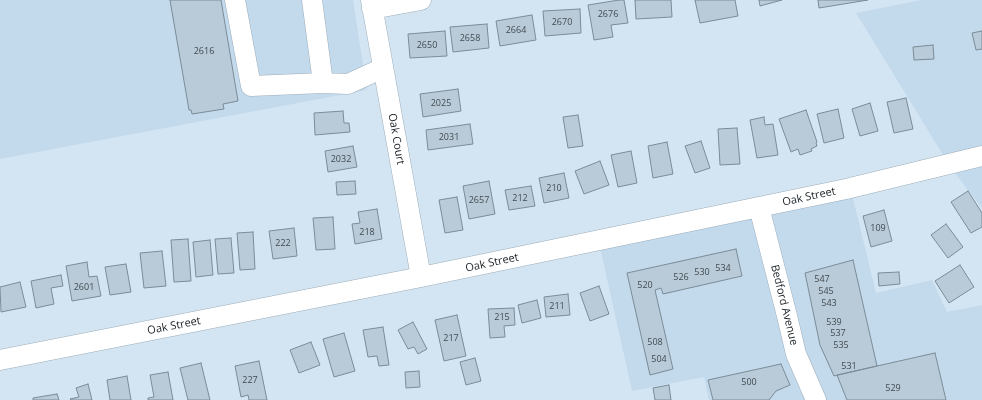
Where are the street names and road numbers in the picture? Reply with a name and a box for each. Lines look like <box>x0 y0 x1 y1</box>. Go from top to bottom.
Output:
street label: Oak Court <box>385 112 407 166</box>
street label: Oak Street <box>781 185 837 209</box>
street label: Oak Street <box>464 251 520 275</box>
street label: Bedford Avenue <box>768 263 800 347</box>
street label: Oak Street <box>146 314 202 338</box>

